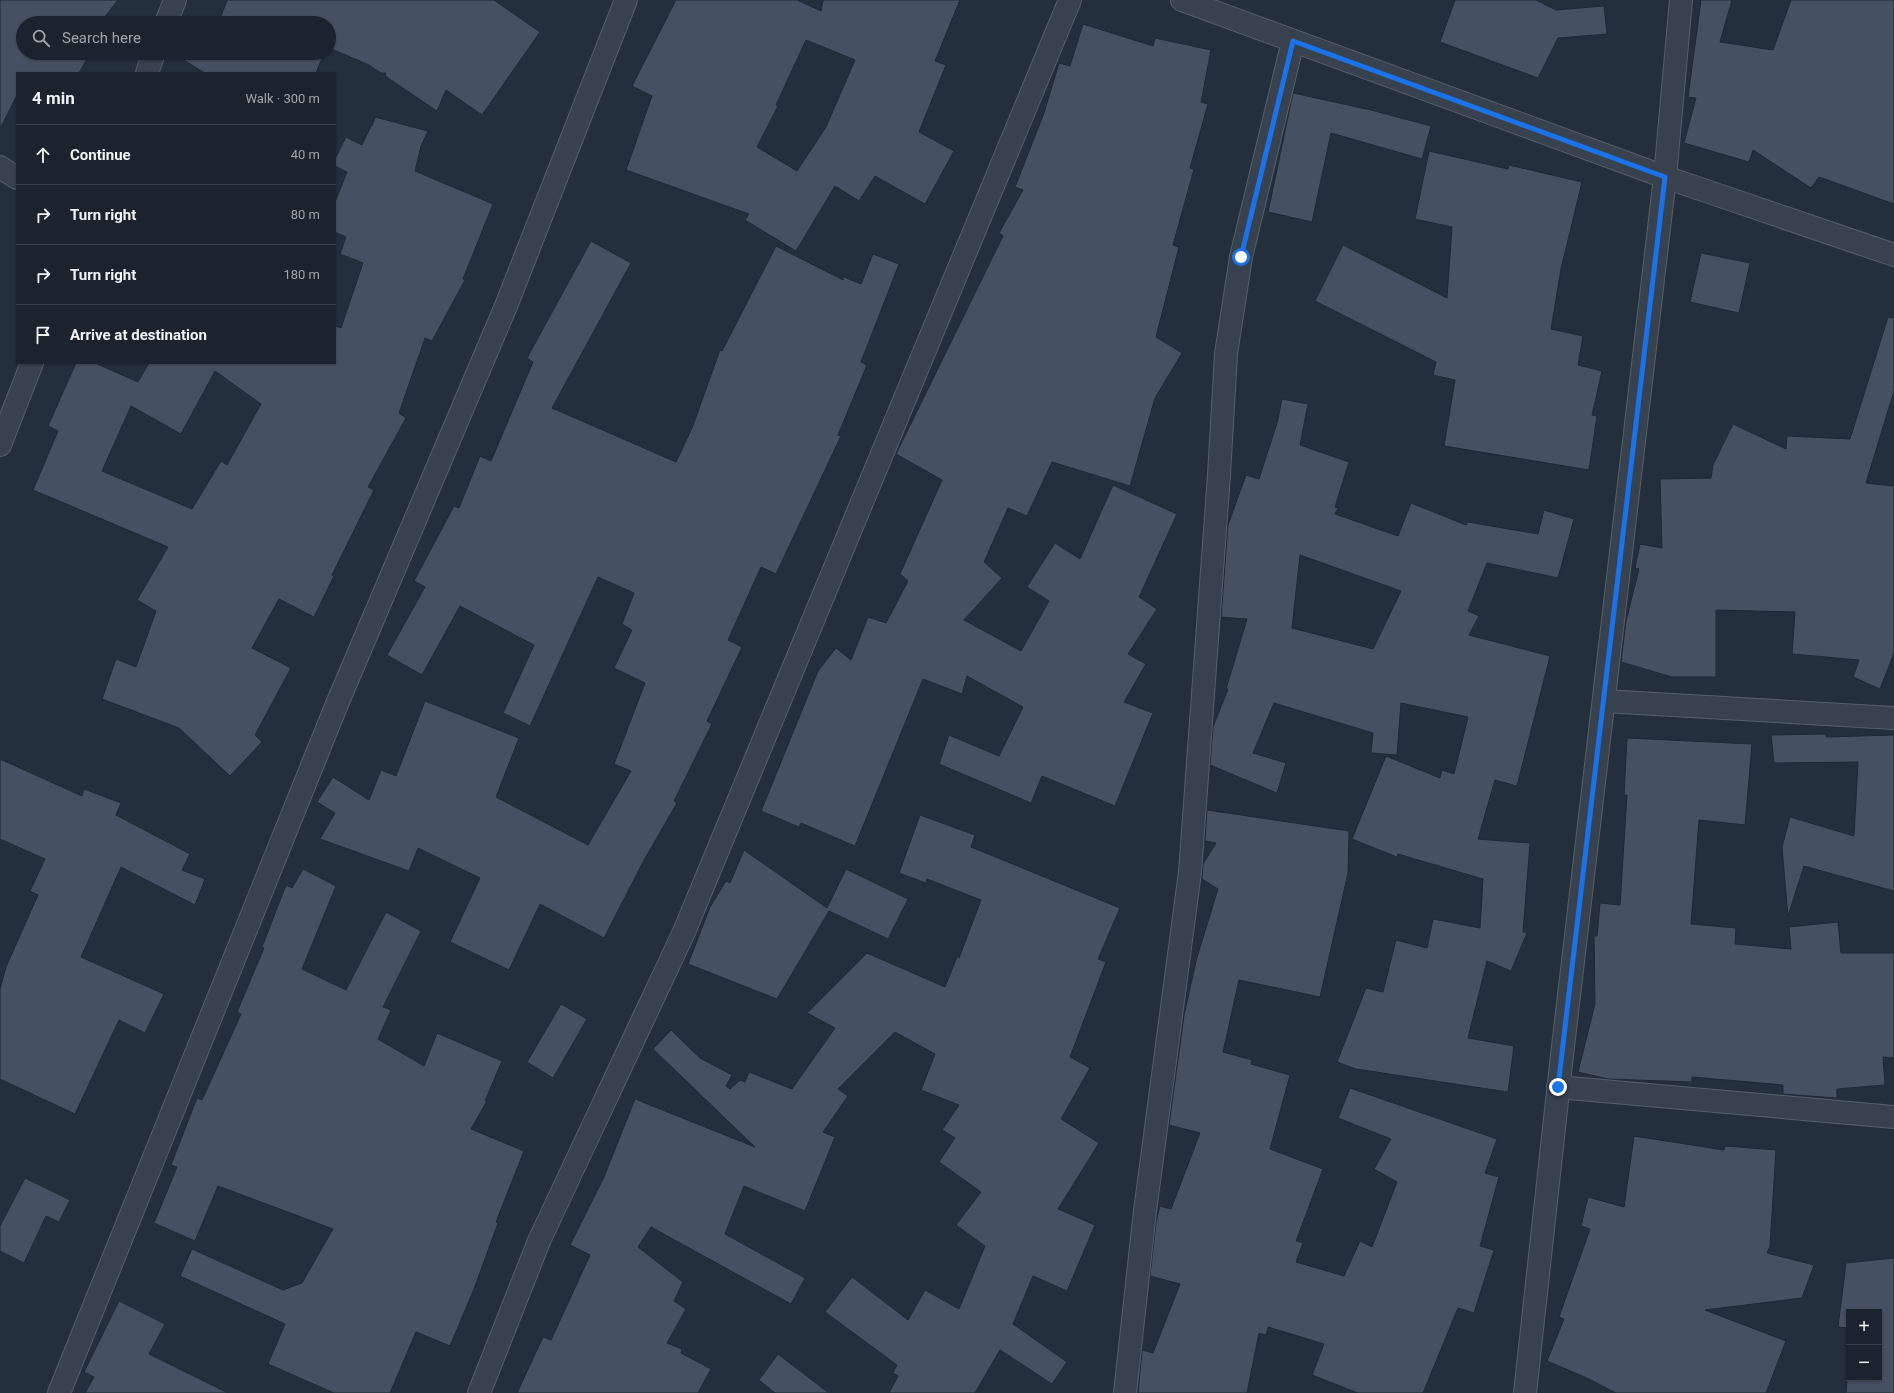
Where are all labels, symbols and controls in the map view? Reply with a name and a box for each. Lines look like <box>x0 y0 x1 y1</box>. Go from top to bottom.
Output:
search box <box>16 16 336 60</box>
icon: search <box>30 27 52 49</box>
text: Search here <box>62 29 141 47</box>
text: 4 min <box>32 88 75 108</box>
text: Walk · 300 m <box>245 91 320 106</box>
icon: ahead <box>32 144 54 166</box>
text: Continue <box>70 146 131 164</box>
text: 40 m <box>291 147 320 162</box>
icon: right <box>32 204 54 226</box>
text: Turn right <box>70 206 136 224</box>
text: 80 m <box>291 207 320 222</box>
route start <box>1232 248 1250 266</box>
icon: right <box>32 264 54 286</box>
text: Turn right <box>70 266 136 284</box>
text: 180 m <box>283 267 320 282</box>
icon: arrive <box>32 324 54 346</box>
text: Arrive at destination <box>70 326 207 344</box>
route end <box>1549 1078 1567 1096</box>
map controls <box>1846 1309 1882 1381</box>
button: + <box>1846 1309 1882 1345</box>
button: − <box>1846 1345 1882 1381</box>

